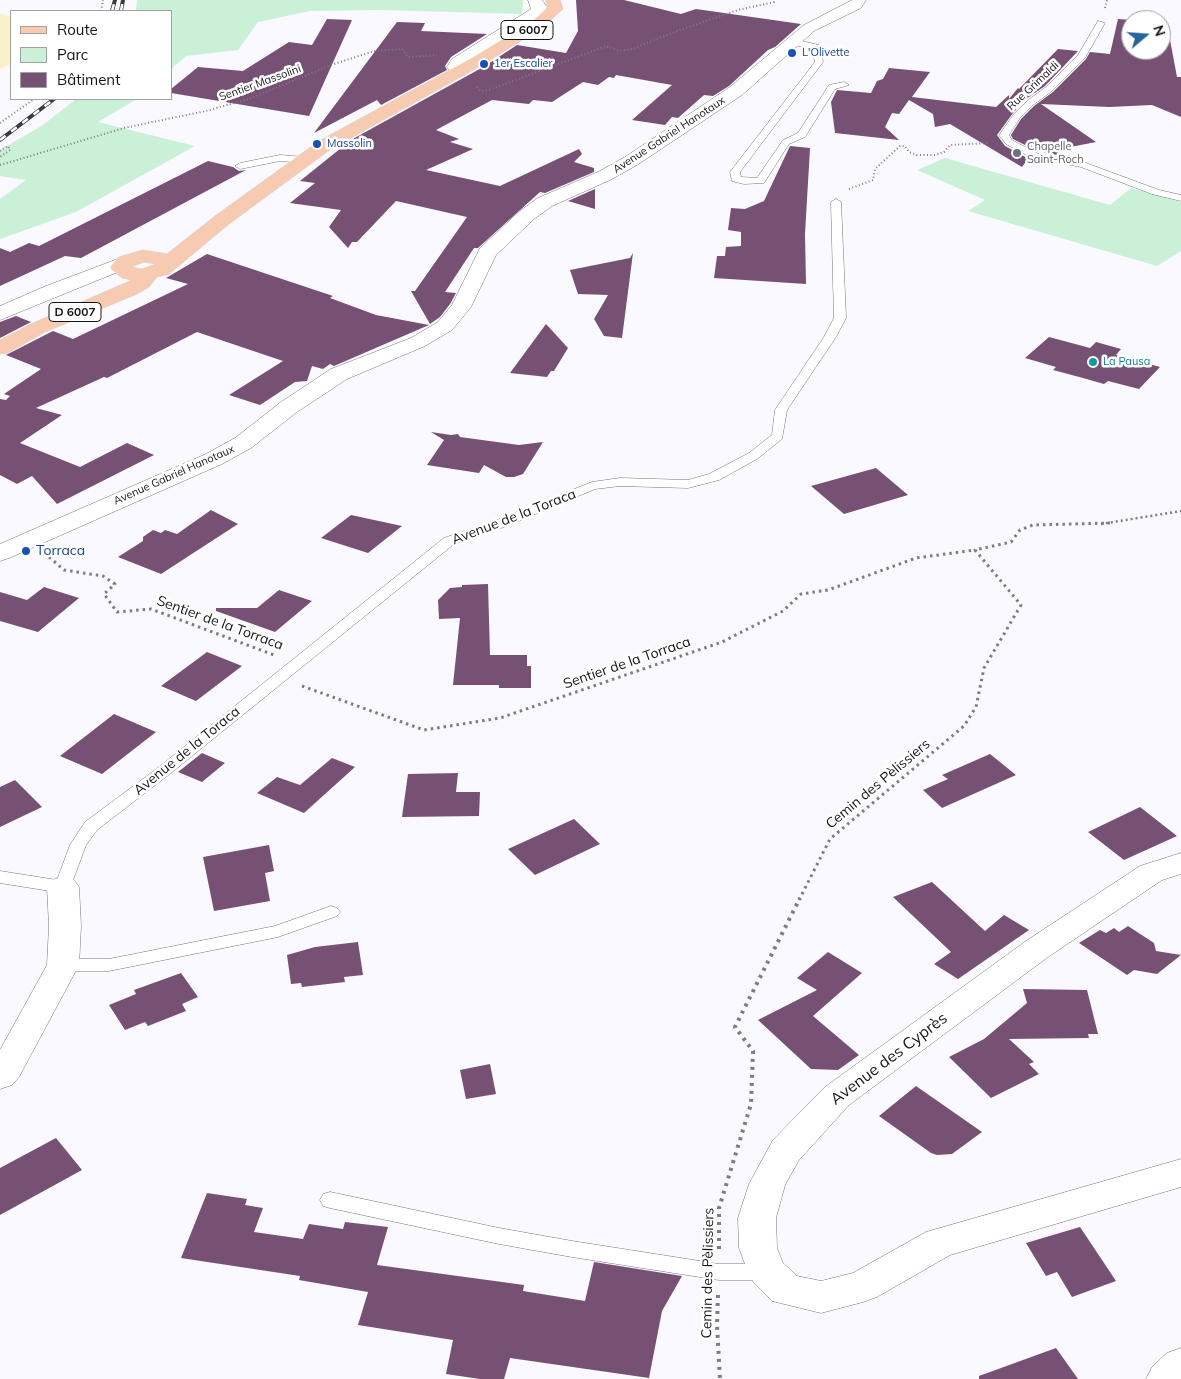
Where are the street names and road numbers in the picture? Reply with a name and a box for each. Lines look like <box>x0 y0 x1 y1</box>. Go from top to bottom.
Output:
road number: D 6007 <box>501 20 553 40</box>
street label: Rue Grimaldi <box>1005 59 1061 113</box>
street label: Sentier Massolini <box>217 62 303 104</box>
street label: Avenue Gabriel Hanotaux <box>611 94 727 176</box>
road number: D 6007 <box>49 302 101 322</box>
street label: Avenue Gabriel Hanotaux <box>112 442 236 508</box>
street label: Avenue de la Toraca <box>450 486 578 548</box>
street label: Sentier de la Torraca <box>154 592 286 654</box>
street label: Sentier de la Torraca <box>561 633 693 693</box>
street label: Avenue de la Toraca <box>131 703 243 799</box>
street label: Cemin des Pèlissiers <box>823 736 933 832</box>
street label: Avenue des Cyprès <box>827 1009 951 1109</box>
street label: Cemin des Pèlissiers <box>698 1208 718 1338</box>

